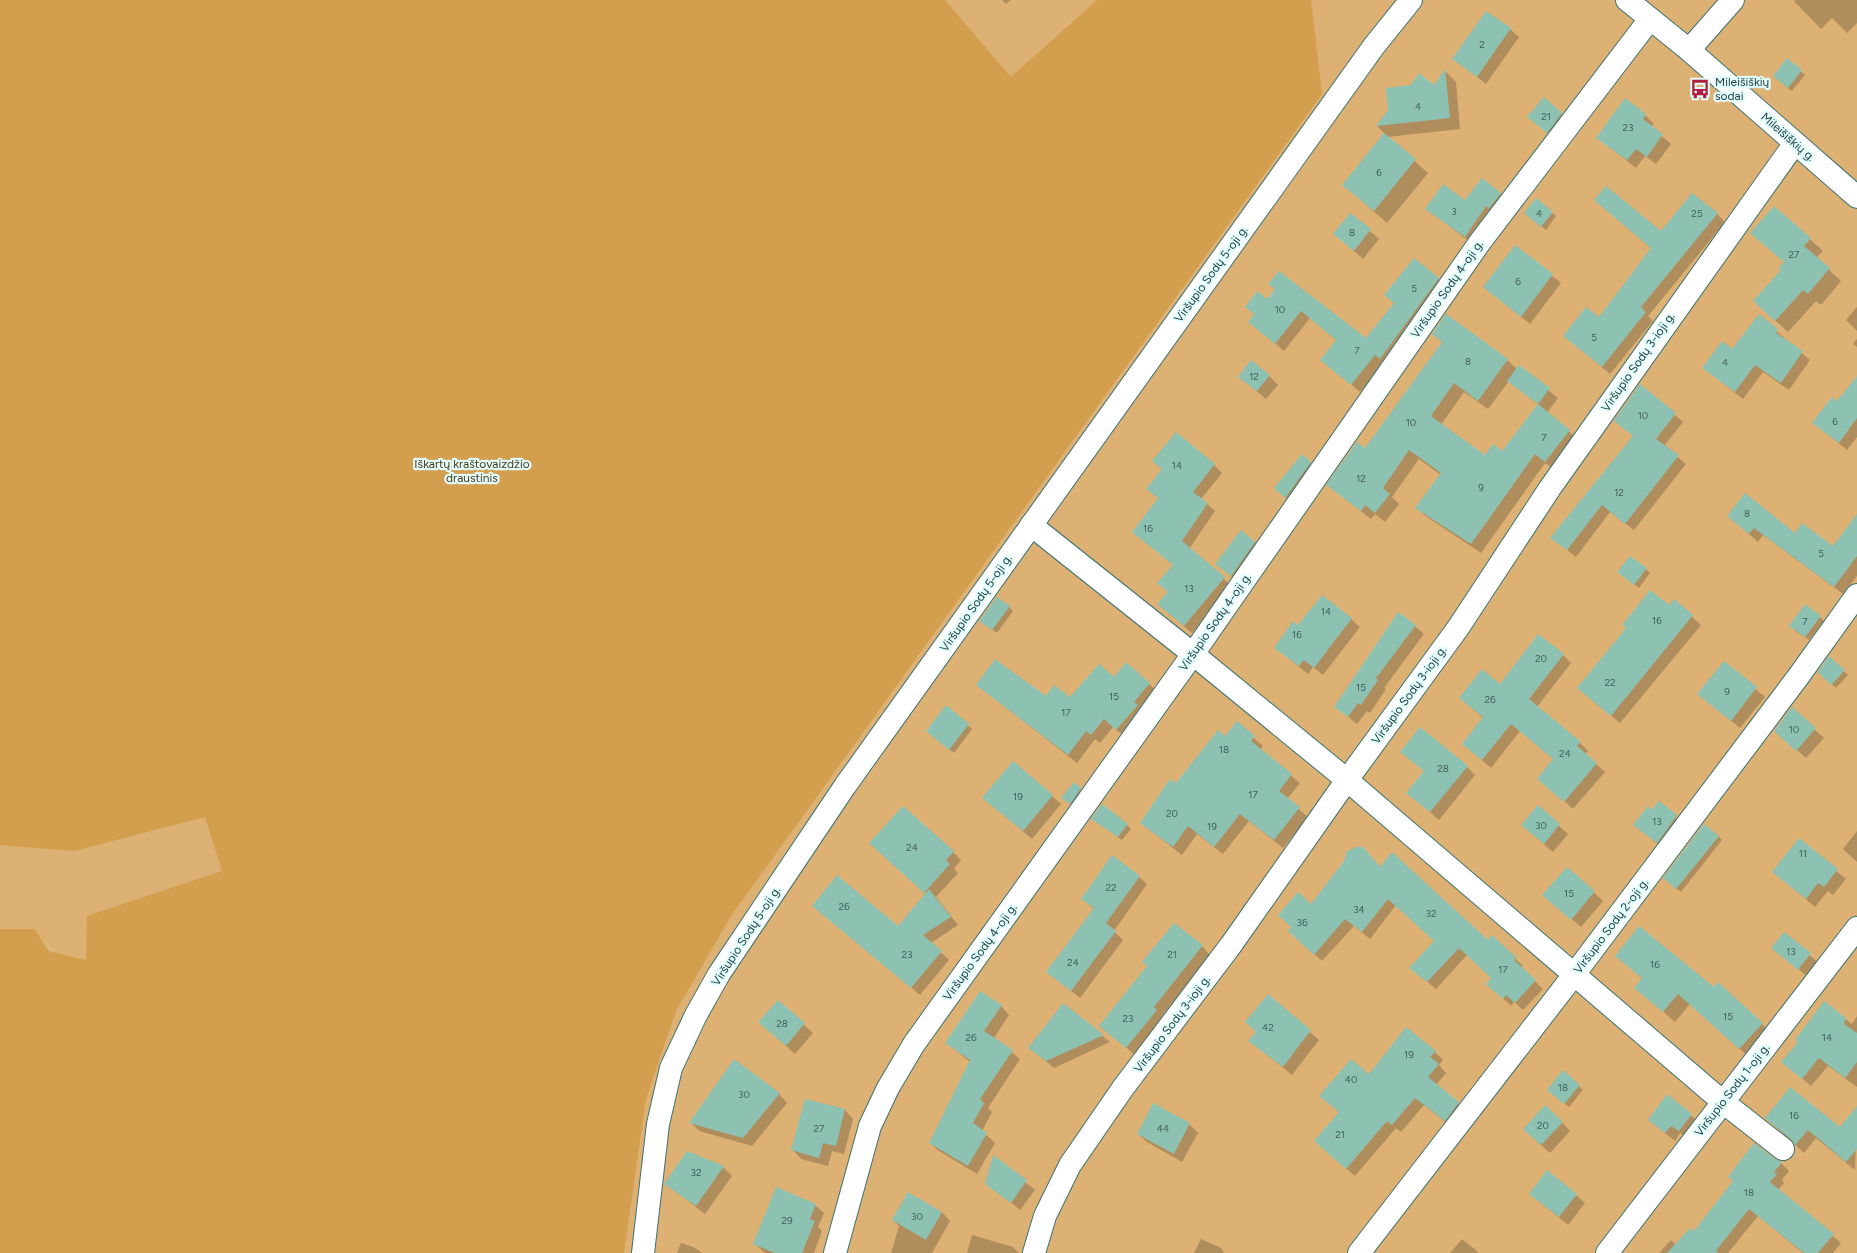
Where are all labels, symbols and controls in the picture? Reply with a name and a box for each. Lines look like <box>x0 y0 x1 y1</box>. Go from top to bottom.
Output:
house number: 2 <box>1479 38 1485 51</box>
place label: Mileišiškių sodai <box>1715 75 1770 103</box>
bus stop icon: Mileišiškių sodai <box>1689 78 1711 100</box>
house number: 4 <box>1415 100 1421 113</box>
house number: 21 <box>1541 110 1551 123</box>
street label: Mileišiškių g. <box>1758 110 1818 164</box>
house number: 23 <box>1622 121 1634 134</box>
house number: 6 <box>1376 166 1382 179</box>
house number: 3 <box>1451 205 1457 218</box>
house number: 4 <box>1536 207 1542 220</box>
house number: 25 <box>1691 207 1703 220</box>
street label: Viršupio Sodų 5-oji g. <box>1171 223 1251 325</box>
house number: 8 <box>1349 226 1355 239</box>
street label: Viršupio Sodų 4-oji g. <box>1408 237 1486 341</box>
house number: 27 <box>1789 248 1800 261</box>
house number: 6 <box>1515 275 1521 288</box>
house number: 5 <box>1411 282 1417 295</box>
house number: 10 <box>1275 303 1285 316</box>
street label: Viršupio Sodų 3-ioji g. <box>1598 310 1678 414</box>
house number: 5 <box>1591 331 1597 344</box>
house number: 7 <box>1354 344 1360 357</box>
house number: 8 <box>1465 355 1471 368</box>
house number: 4 <box>1722 356 1728 369</box>
house number: 12 <box>1249 370 1259 383</box>
house number: 10 <box>1638 409 1648 422</box>
house number: 6 <box>1832 415 1838 428</box>
house number: 10 <box>1406 416 1416 429</box>
house number: 7 <box>1541 431 1547 444</box>
park label: Iškartų kraštovaizdžio draustinis <box>414 457 530 485</box>
house number: 14 <box>1172 459 1182 472</box>
house number: 12 <box>1356 472 1366 485</box>
house number: 9 <box>1478 481 1484 494</box>
house number: 12 <box>1614 486 1624 499</box>
house number: 8 <box>1744 507 1750 520</box>
house number: 16 <box>1143 522 1153 535</box>
house number: 5 <box>1818 547 1824 560</box>
street label: Viršupio Sodų 5-oji g. <box>937 552 1015 654</box>
street label: Viršupio Sodų 4-oji g. <box>1176 570 1254 674</box>
house number: 13 <box>1184 582 1194 595</box>
house number: 14 <box>1321 605 1331 618</box>
house number: 16 <box>1652 614 1662 627</box>
house number: 7 <box>1802 615 1808 628</box>
house number: 16 <box>1292 628 1302 641</box>
street label: Viršupio Sodų 3-ioji g. <box>1369 643 1449 747</box>
house number: 20 <box>1535 652 1547 665</box>
house number: 22 <box>1604 676 1616 689</box>
house number: 15 <box>1356 681 1366 694</box>
house number: 9 <box>1724 685 1730 698</box>
house number: 15 <box>1109 690 1119 703</box>
house number: 26 <box>1484 693 1496 706</box>
house number: 17 <box>1061 706 1071 719</box>
house number: 10 <box>1789 723 1799 736</box>
house number: 18 <box>1219 743 1229 756</box>
house number: 24 <box>1559 747 1571 760</box>
house number: 28 <box>1437 762 1449 775</box>
house number: 17 <box>1248 788 1258 801</box>
house number: 19 <box>1013 790 1023 803</box>
house number: 20 <box>1166 807 1178 820</box>
house number: 13 <box>1652 815 1662 828</box>
house number: 30 <box>1535 819 1547 832</box>
house number: 19 <box>1207 820 1217 833</box>
house number: 24 <box>906 841 918 854</box>
house number: 11 <box>1799 847 1807 860</box>
street label: Viršupio Sodų 2-oji g. <box>1571 876 1651 976</box>
house number: 22 <box>1105 881 1117 894</box>
street label: Viršupio Sodų 5-oji g. <box>709 884 783 988</box>
house number: 15 <box>1564 887 1574 900</box>
house number: 26 <box>838 900 850 913</box>
street label: Viršupio Sodų 4-oji g. <box>940 901 1020 1003</box>
house number: 34 <box>1353 903 1365 916</box>
house number: 32 <box>1425 907 1437 920</box>
house number: 36 <box>1296 916 1308 929</box>
house number: 13 <box>1786 945 1796 958</box>
house number: 23 <box>901 948 913 961</box>
house number: 21 <box>1167 948 1177 961</box>
house number: 24 <box>1067 956 1079 969</box>
house number: 16 <box>1650 958 1660 971</box>
house number: 17 <box>1498 963 1508 976</box>
street label: Viršupio Sodų 3-ioji g. <box>1131 973 1213 1075</box>
house number: 15 <box>1723 1010 1733 1023</box>
house number: 23 <box>1122 1012 1134 1025</box>
house number: 28 <box>776 1017 788 1030</box>
house number: 42 <box>1262 1021 1274 1034</box>
house number: 26 <box>965 1031 977 1044</box>
house number: 14 <box>1822 1031 1832 1044</box>
street label: Viršupio Sodų 1-oji g. <box>1691 1041 1773 1139</box>
house number: 19 <box>1404 1048 1414 1061</box>
house number: 40 <box>1345 1073 1357 1086</box>
house number: 18 <box>1558 1081 1568 1094</box>
house number: 30 <box>738 1088 750 1101</box>
house number: 16 <box>1789 1109 1799 1122</box>
house number: 20 <box>1537 1119 1549 1132</box>
house number: 27 <box>814 1122 825 1135</box>
house number: 44 <box>1157 1122 1169 1135</box>
house number: 21 <box>1335 1128 1345 1141</box>
house number: 32 <box>690 1166 702 1179</box>
house number: 18 <box>1744 1186 1754 1199</box>
house number: 30 <box>911 1210 923 1223</box>
house number: 29 <box>781 1214 793 1227</box>

